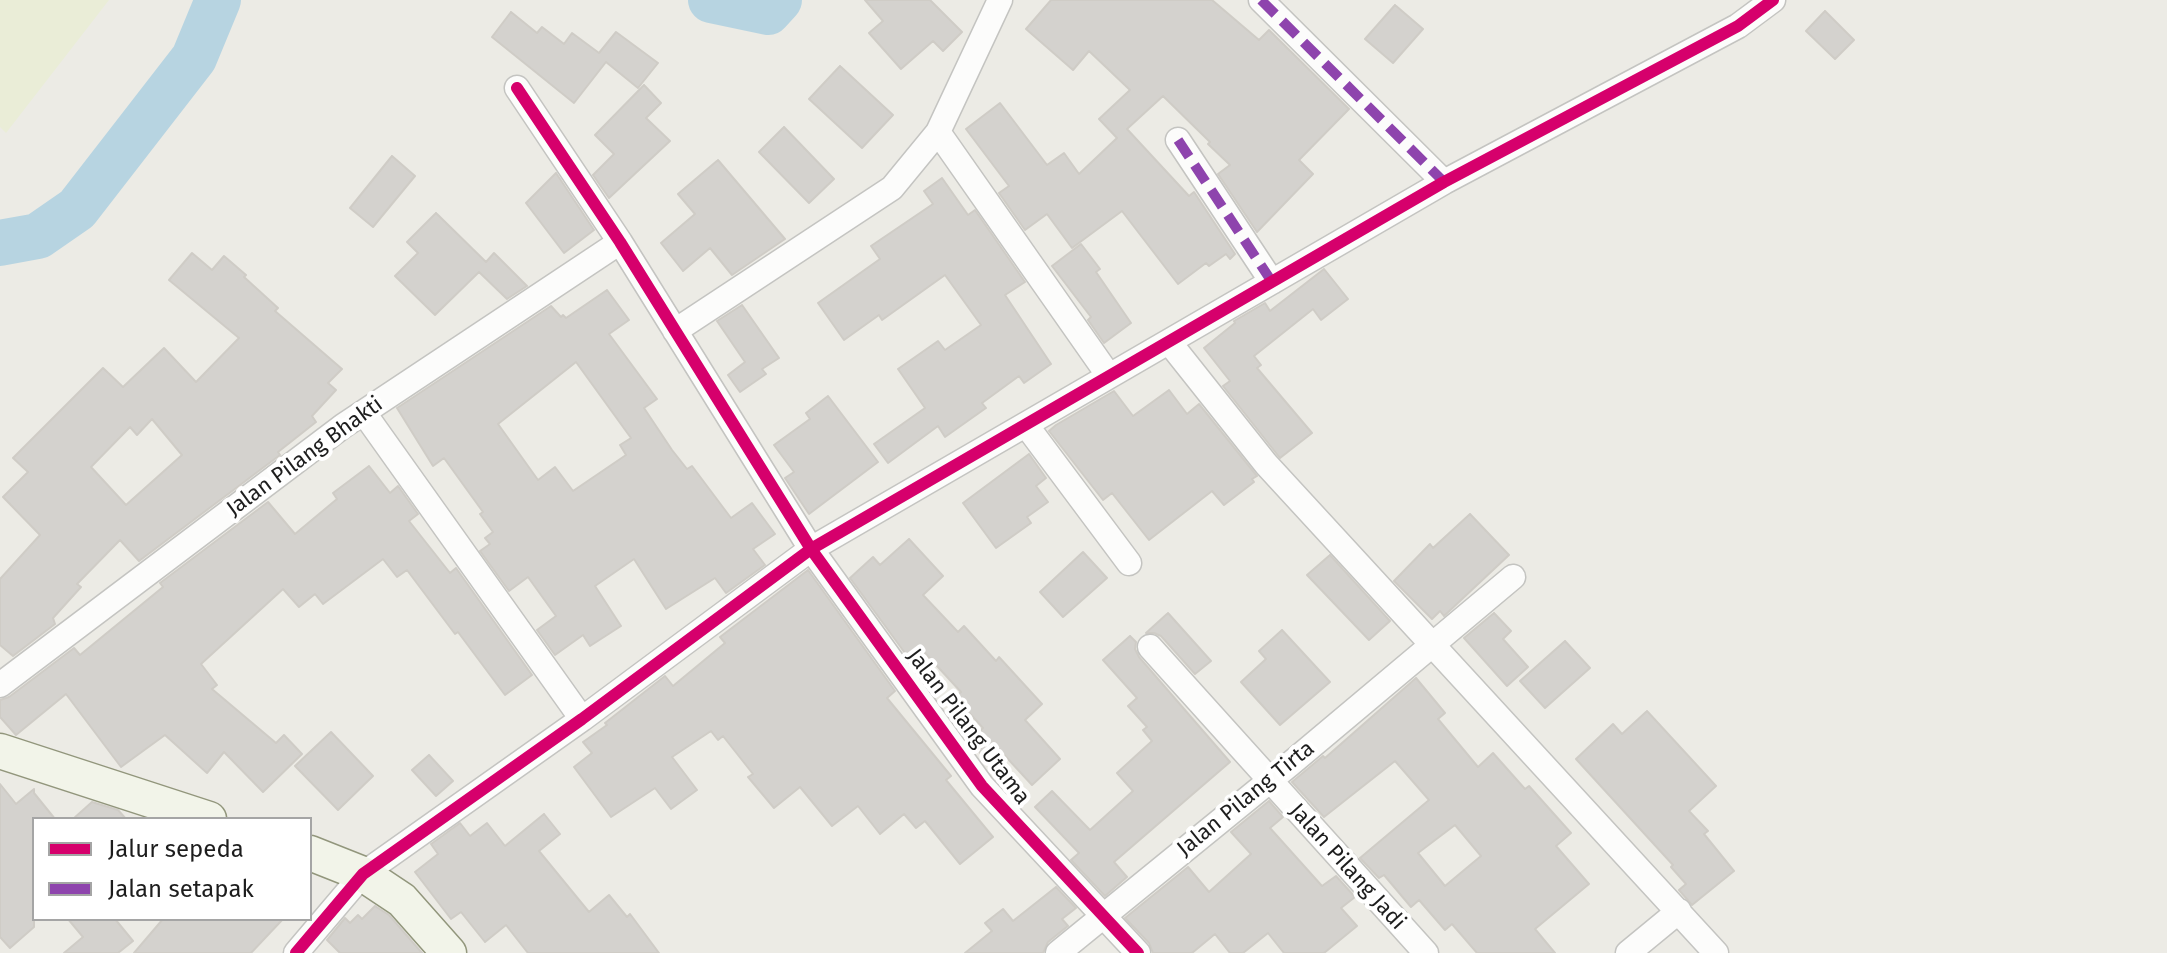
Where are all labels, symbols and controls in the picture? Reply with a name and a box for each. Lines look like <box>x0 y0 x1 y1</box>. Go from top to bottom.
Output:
street label: Jalan Pilang Bhakti <box>222 391 388 523</box>
street label: Jalan Pilang Utama <box>901 644 1035 810</box>
street label: Jalan Pilang Tirta <box>1172 736 1320 862</box>
street label: Jalan Pilang Jadi <box>1283 798 1411 936</box>
legend <box>32 817 312 921</box>
text: Jalur sepeda <box>108 835 244 863</box>
text: Jalan setapak <box>108 875 254 903</box>

